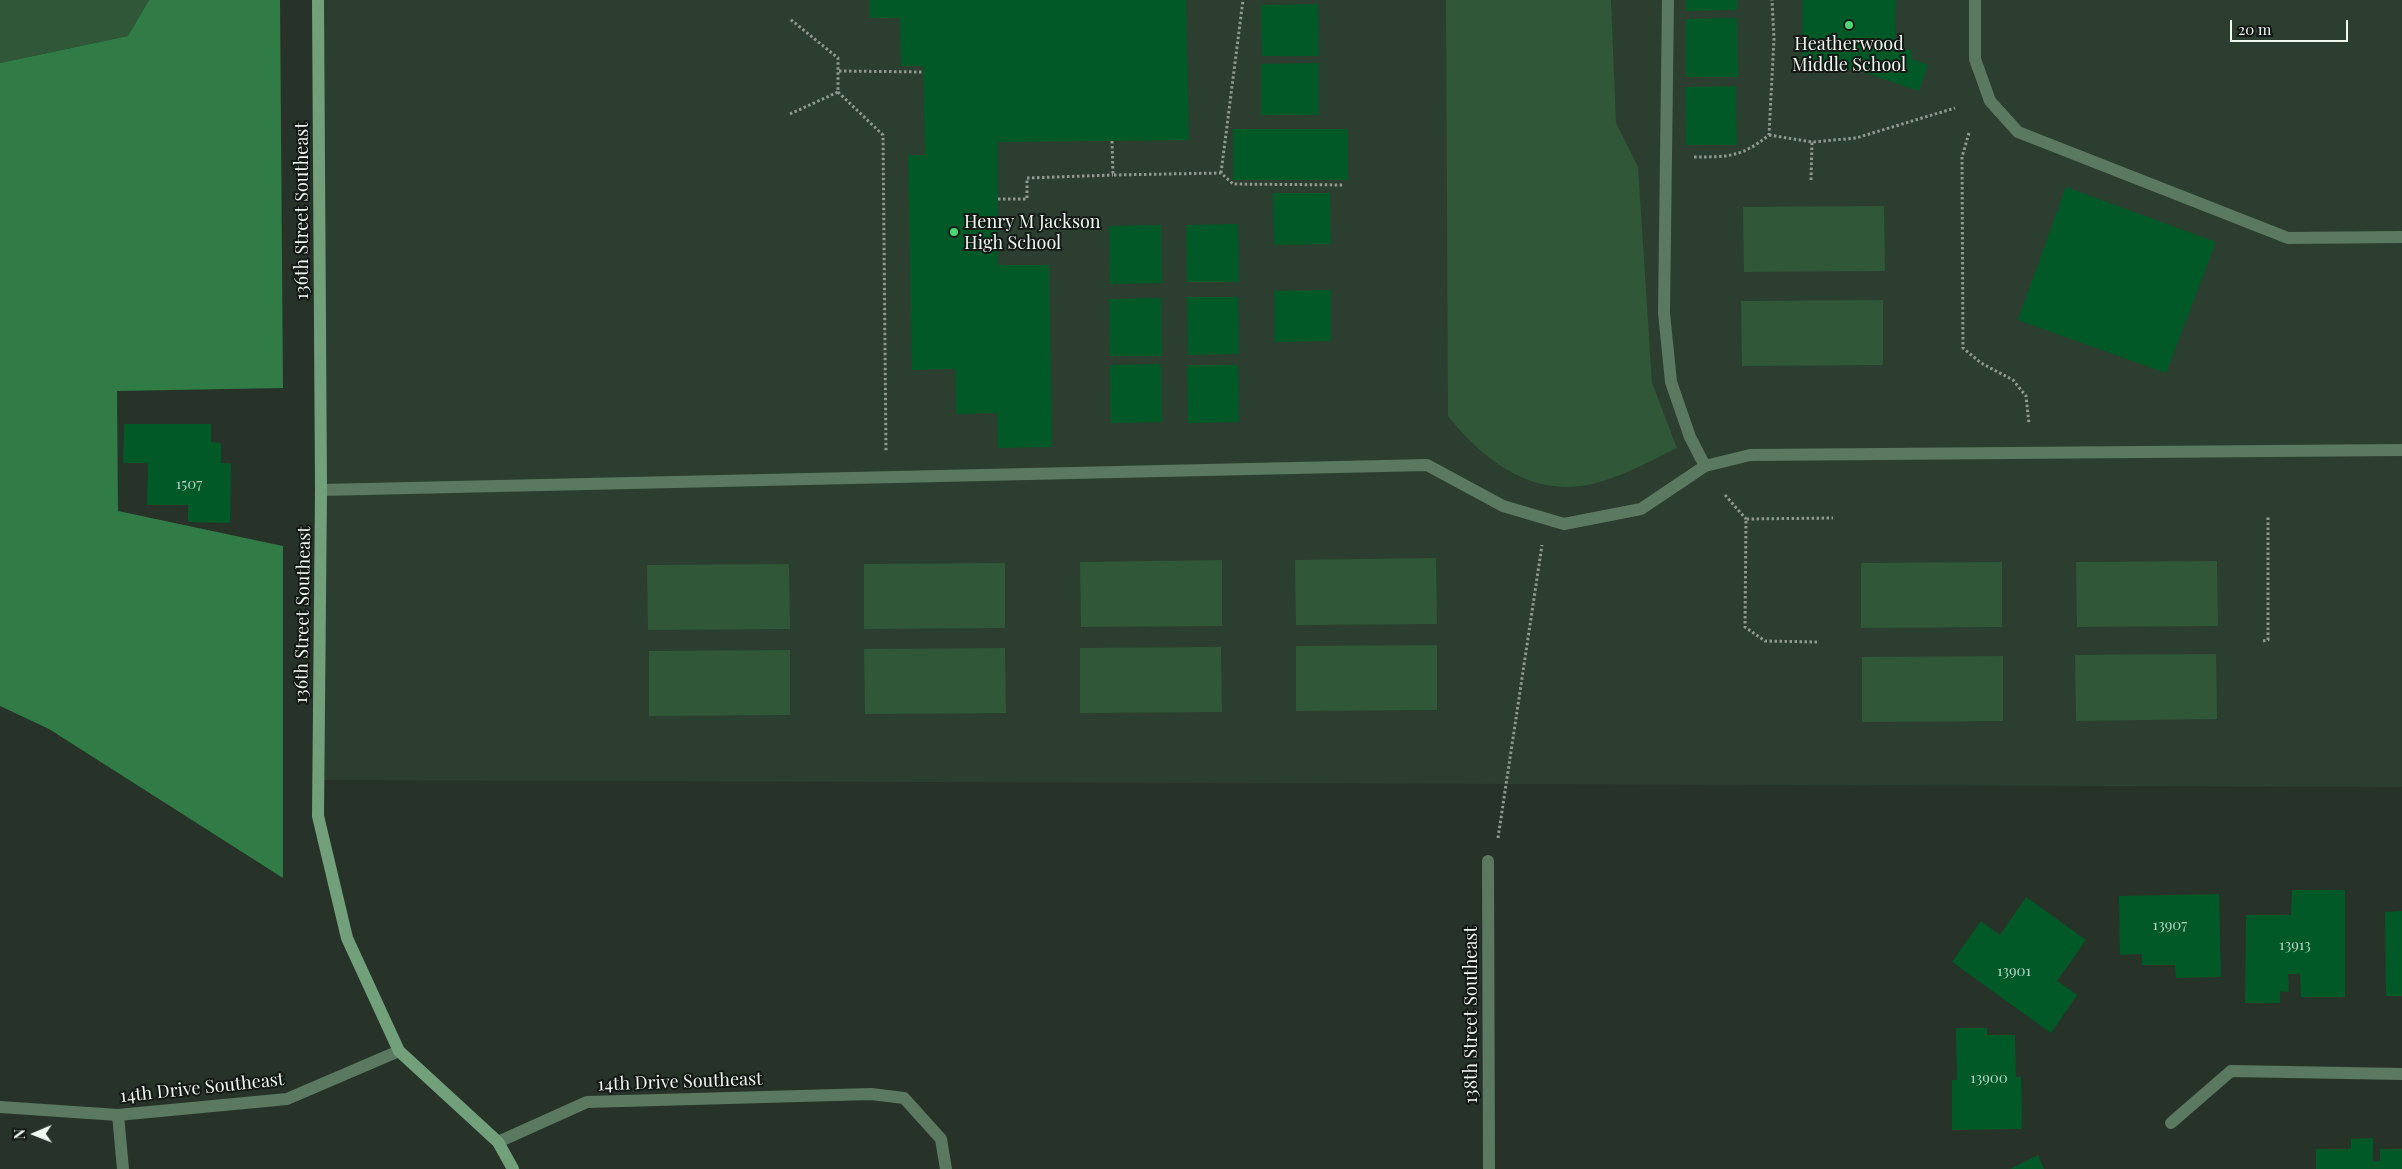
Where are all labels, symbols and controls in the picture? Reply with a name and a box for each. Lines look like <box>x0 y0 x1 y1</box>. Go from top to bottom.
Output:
scale bar <box>2232 10 2350 42</box>
marker: Heatherwood Middle School <box>1843 19 1855 31</box>
text: 20 m <box>2238 19 2271 39</box>
place label: Heatherwood Middle School <box>1792 33 1906 76</box>
street label: 136th Street Southeast <box>291 122 313 300</box>
place label: Henry M Jackson High School <box>964 211 1101 253</box>
marker: Henry M Jackson High School <box>948 226 960 238</box>
house number: 1507 <box>176 475 202 493</box>
street label: 136th Street Southeast <box>291 526 315 704</box>
house number: 13907 <box>2153 916 2187 934</box>
street label: 138th Street Southeast <box>1460 926 1482 1104</box>
house number: 13913 <box>2279 936 2311 954</box>
house number: 13901 <box>1997 962 2031 980</box>
street label: 14th Drive Southeast <box>597 1068 763 1096</box>
street label: 14th Drive Southeast <box>119 1069 285 1107</box>
house number: 13900 <box>1970 1069 2008 1087</box>
north arrow <box>10 1109 60 1159</box>
text: N <box>10 1129 29 1139</box>

